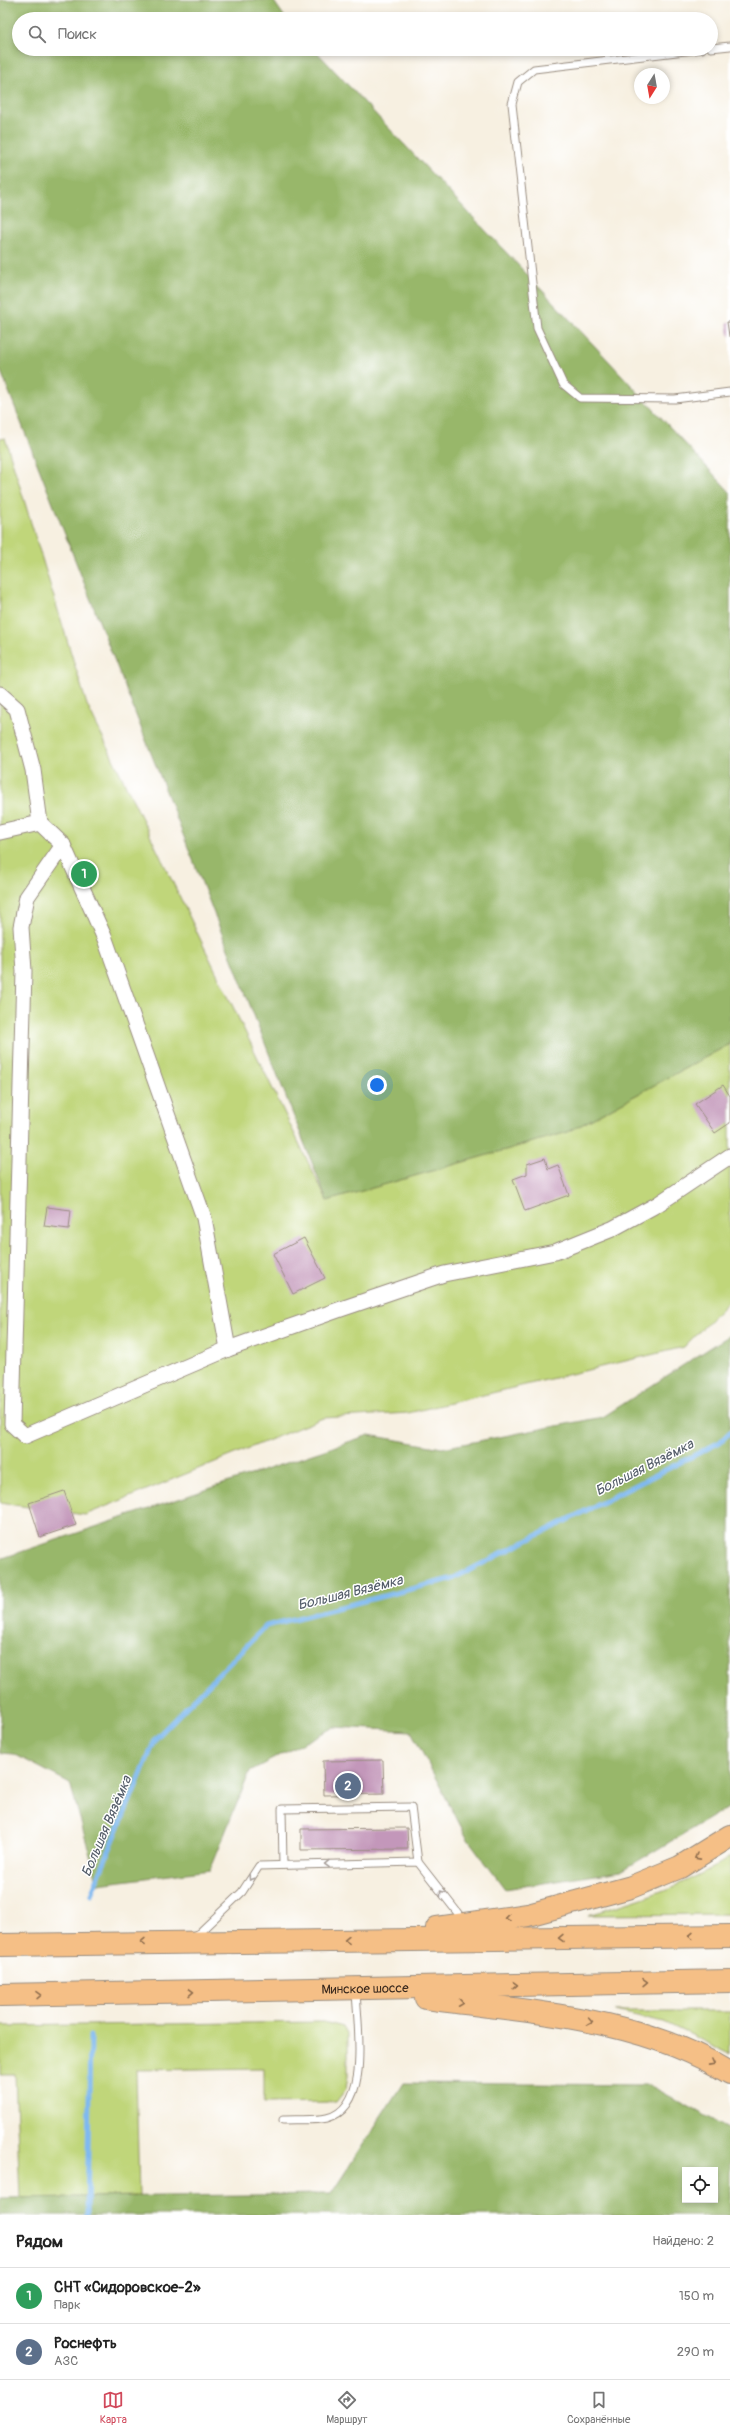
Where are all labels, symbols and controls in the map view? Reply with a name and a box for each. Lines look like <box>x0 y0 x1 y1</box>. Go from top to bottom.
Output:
search box <box>12 12 718 56</box>
icon: search <box>26 23 48 45</box>
text: Поиск <box>58 25 97 44</box>
north arrow <box>634 68 670 104</box>
pin: 1 <box>71 859 97 889</box>
your location <box>367 1075 387 1095</box>
water label: Большая Вязёмка <box>592 1435 697 1499</box>
water label: Большая Вязёмка <box>296 1571 406 1614</box>
pin: 2 <box>335 1771 361 1801</box>
water label: Большая Вязёмка <box>78 1772 136 1879</box>
one-way arrow <box>694 1853 702 1860</box>
one-way arrow <box>324 1860 330 1868</box>
one-way arrow <box>248 1874 256 1881</box>
one-way arrow <box>440 1890 447 1897</box>
one-way arrow <box>505 1913 511 1922</box>
one-way arrow <box>688 1932 694 1940</box>
one-way arrow <box>558 1934 564 1942</box>
one-way arrow <box>344 1936 350 1944</box>
one-way arrow <box>140 1938 146 1947</box>
one-way arrow <box>642 1978 648 1986</box>
street label: Минское шоссе <box>321 1980 409 1998</box>
one-way arrow <box>512 1981 518 1989</box>
one-way arrow <box>188 1988 194 1996</box>
one-way arrow <box>36 1991 42 1999</box>
one-way arrow <box>458 1998 464 2007</box>
one-way arrow <box>587 2017 593 2026</box>
one-way arrow <box>708 2058 716 2066</box>
map controls <box>682 2167 718 2203</box>
button: locate <box>682 2167 718 2203</box>
text: Рядом <box>16 2231 63 2252</box>
text: Найдено: 2 <box>652 2233 714 2249</box>
text: СНТ «Сидоровское-2» <box>54 2278 200 2297</box>
text: 1 <box>26 2288 32 2304</box>
text: 150 m <box>679 2288 714 2304</box>
text: Парк <box>54 2297 81 2313</box>
text: Роснефть <box>54 2334 117 2353</box>
text: 2 <box>25 2344 33 2360</box>
text: 290 m <box>677 2344 714 2360</box>
text: АЗС <box>54 2353 78 2369</box>
tab: Карта <box>100 2389 127 2426</box>
tab: Маршрут <box>326 2389 368 2426</box>
tab: Сохранённые <box>567 2389 630 2426</box>

